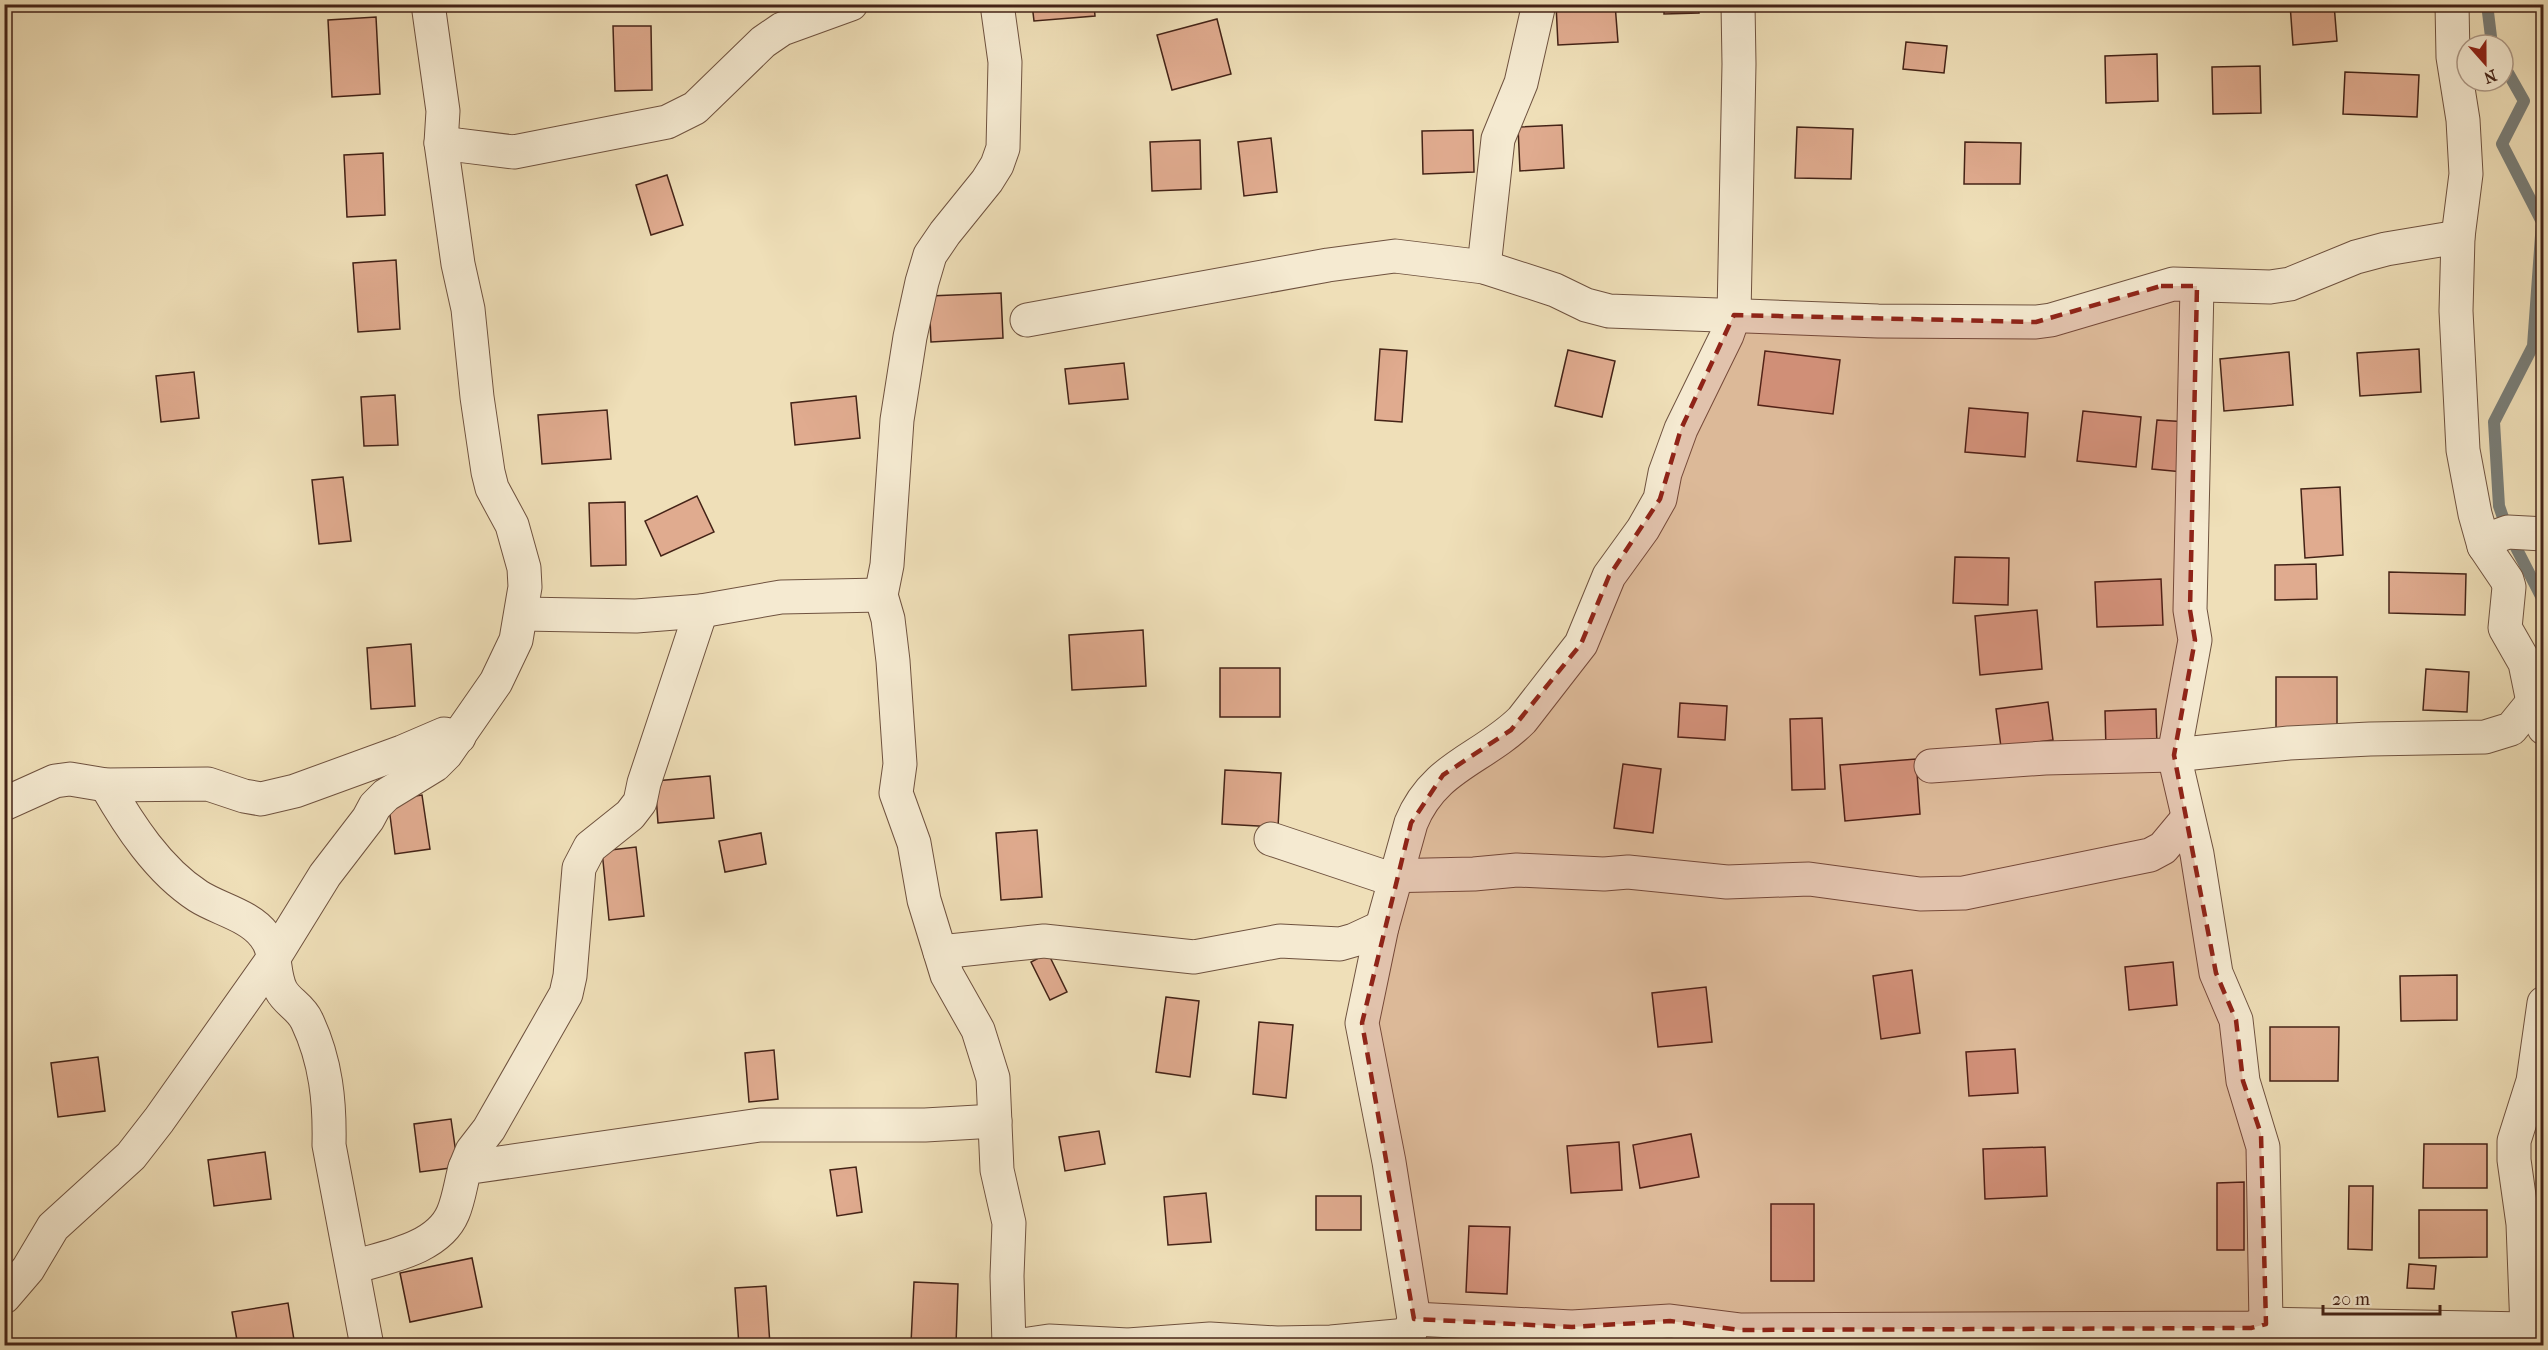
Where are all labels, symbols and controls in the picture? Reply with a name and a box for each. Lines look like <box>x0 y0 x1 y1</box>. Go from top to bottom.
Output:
north arrow <box>2455 33 2515 93</box>
text: N <box>2480 65 2499 88</box>
scale bar <box>2323 1278 2440 1316</box>
text: 20 m <box>2332 1289 2370 1310</box>

